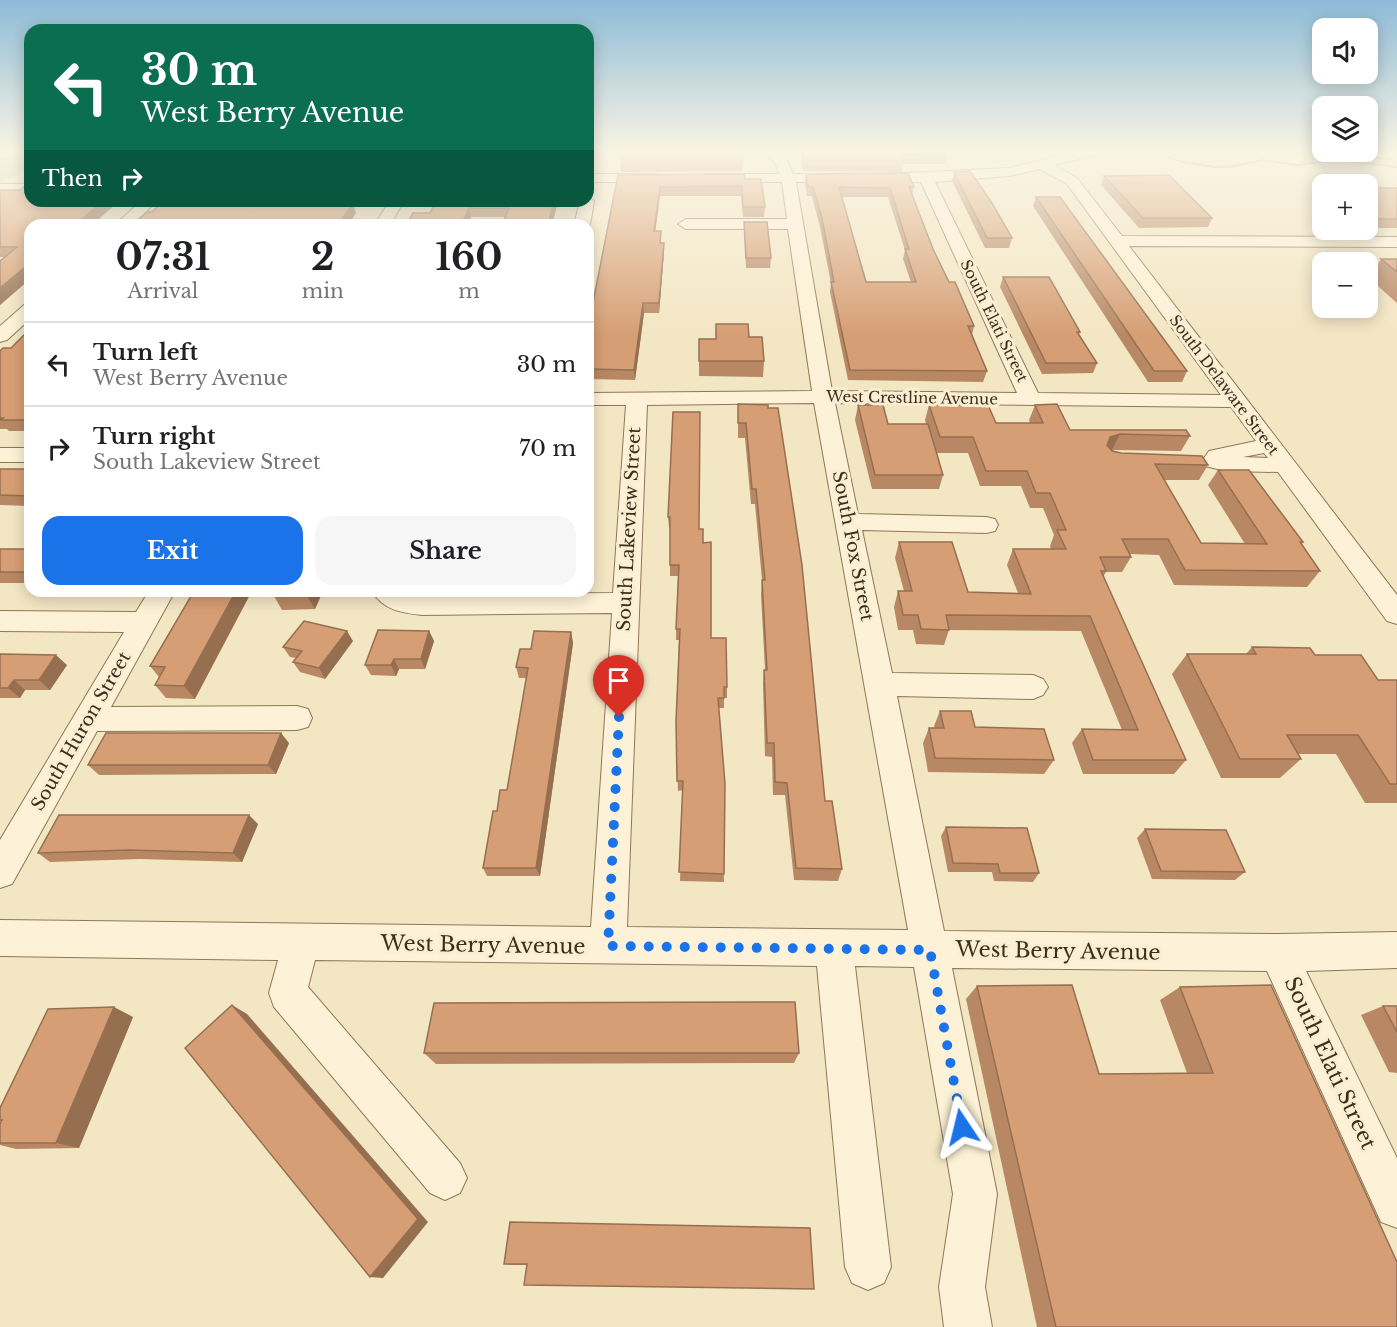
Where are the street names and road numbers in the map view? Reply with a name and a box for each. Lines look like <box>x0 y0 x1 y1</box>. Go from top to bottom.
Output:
street label: South Elati Street <box>957 256 1033 386</box>
street label: South Delaware Street <box>1165 311 1283 459</box>
street label: West Crestline Avenue <box>825 386 998 408</box>
street label: South Lakeview Street <box>613 426 645 632</box>
street label: South Fox Street <box>828 469 878 623</box>
street label: South Huron Street <box>26 647 136 814</box>
street label: West Berry Avenue <box>379 930 586 960</box>
street label: West Berry Avenue <box>954 936 1161 966</box>
street label: South Elati Street <box>1279 972 1381 1154</box>

